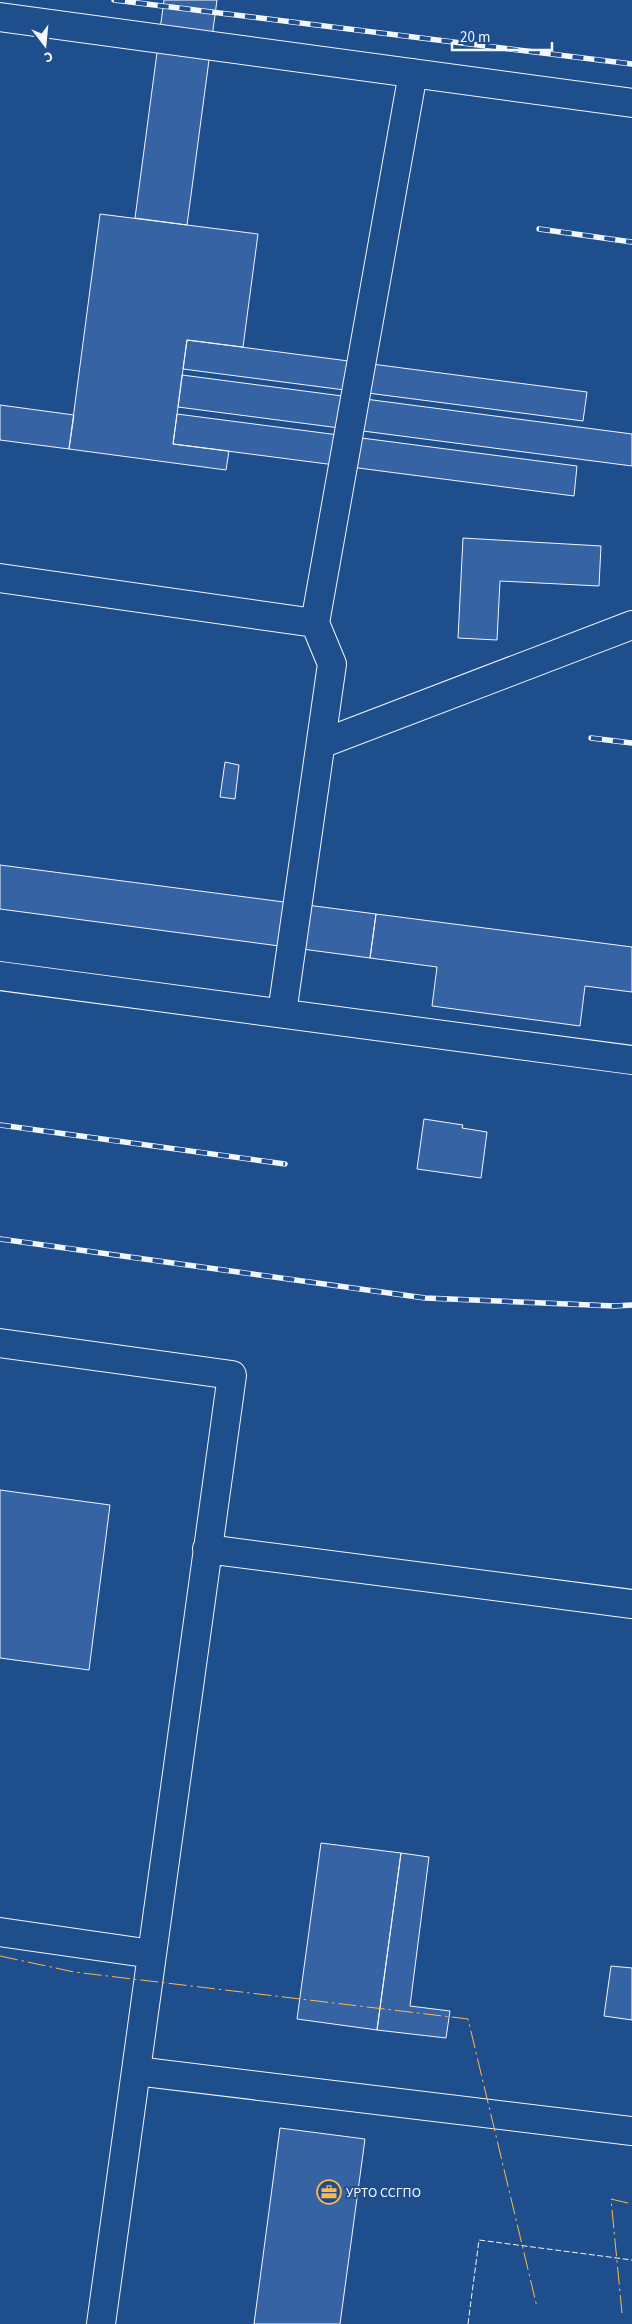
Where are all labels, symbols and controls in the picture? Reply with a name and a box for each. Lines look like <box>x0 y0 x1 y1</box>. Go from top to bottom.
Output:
north arrow <box>20 20 70 70</box>
scale bar <box>452 20 552 52</box>
text: 20 m <box>460 27 490 48</box>
text: С <box>42 46 55 67</box>
office icon: УРТО ССГПО <box>316 2179 342 2205</box>
place label: УРТО ССГПО <box>346 2183 421 2203</box>

